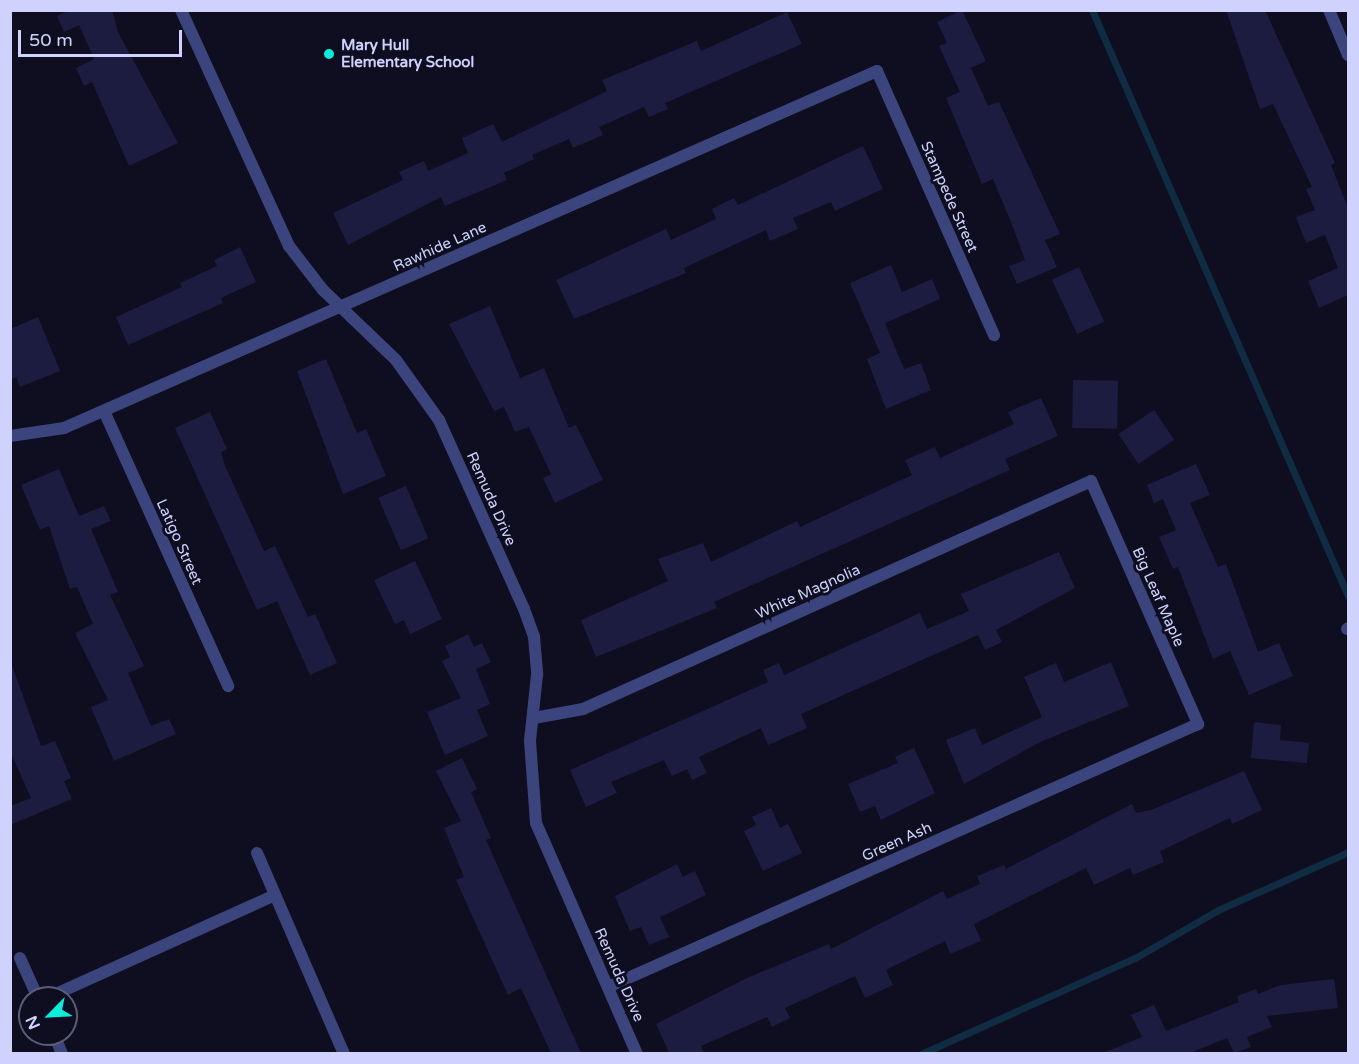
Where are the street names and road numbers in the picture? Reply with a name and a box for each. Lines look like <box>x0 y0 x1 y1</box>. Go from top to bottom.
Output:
street label: Stampede Street <box>916 139 982 255</box>
street label: Rawhide Lane <box>391 218 489 276</box>
street label: Remuda Drive <box>462 449 520 549</box>
street label: Latigo Street <box>152 496 206 588</box>
street label: Big Leaf Maple <box>1128 544 1188 650</box>
street label: White Magnolia <box>753 561 863 623</box>
street label: Green Ash <box>859 819 935 865</box>
street label: Remuda Drive <box>590 925 648 1025</box>

